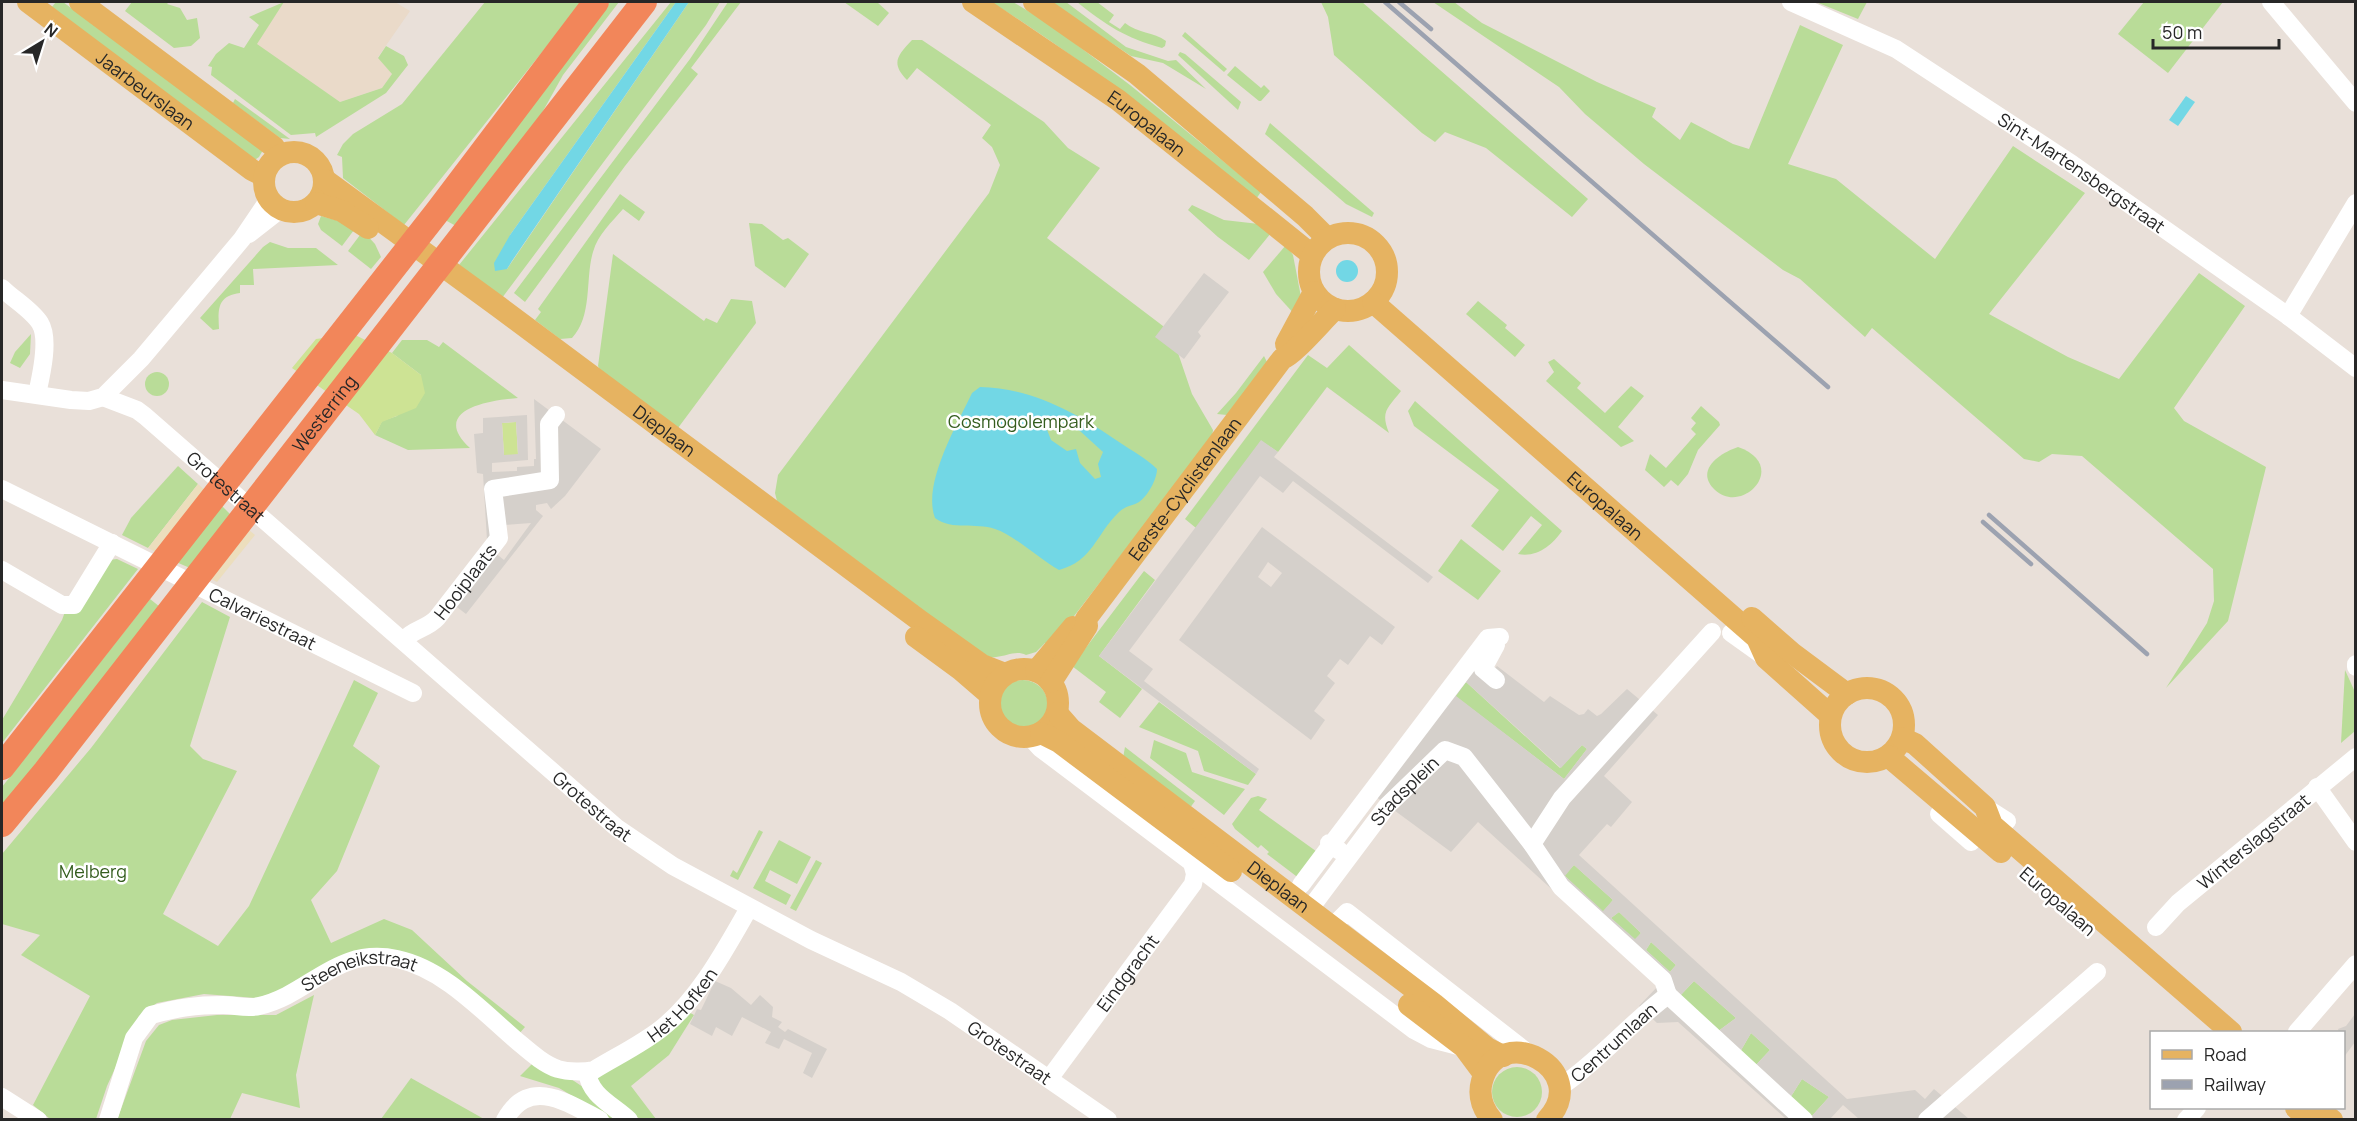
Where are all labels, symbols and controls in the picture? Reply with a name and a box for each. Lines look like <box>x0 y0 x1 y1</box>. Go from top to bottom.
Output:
north arrow <box>12 12 72 72</box>
scale bar <box>2153 12 2279 50</box>
text: N <box>40 18 63 42</box>
text: 50 m <box>2162 20 2202 44</box>
street label: Jaarbeurslaan <box>92 45 200 135</box>
street label: Europalaan <box>1103 85 1191 162</box>
street label: Sint-Martensbergstraat <box>1993 107 2170 238</box>
street label: Westerring <box>287 370 362 457</box>
street label: Dieplaan <box>629 399 701 462</box>
park label: Cosmogolempark <box>948 409 1095 433</box>
street label: Eerste-Cyclistenlaan <box>1122 412 1246 565</box>
street label: Grotestraat <box>182 446 271 528</box>
street label: Europalaan <box>1562 466 1649 545</box>
street label: Hooiplaats <box>428 539 502 624</box>
street label: Calvariestraat <box>205 582 320 655</box>
street label: Stadsplein <box>1365 751 1444 830</box>
street label: Grotestraat <box>548 765 637 847</box>
street label: Winterslagstraat <box>2192 788 2315 895</box>
street label: Dieplaan <box>1243 855 1315 918</box>
park label: Melberg <box>59 859 127 883</box>
street label: Europalaan <box>2015 861 2101 941</box>
street label: Eindgracht <box>1091 929 1164 1016</box>
street label: Steeneikstraat <box>296 945 422 997</box>
street label: Het Hofken <box>642 963 722 1047</box>
street label: Centrumlaan <box>1565 997 1662 1087</box>
street label: Grotestraat <box>963 1015 1056 1090</box>
legend <box>2150 1031 2345 1109</box>
text: Road <box>2204 1042 2247 1066</box>
text: Railway <box>2204 1072 2266 1096</box>

